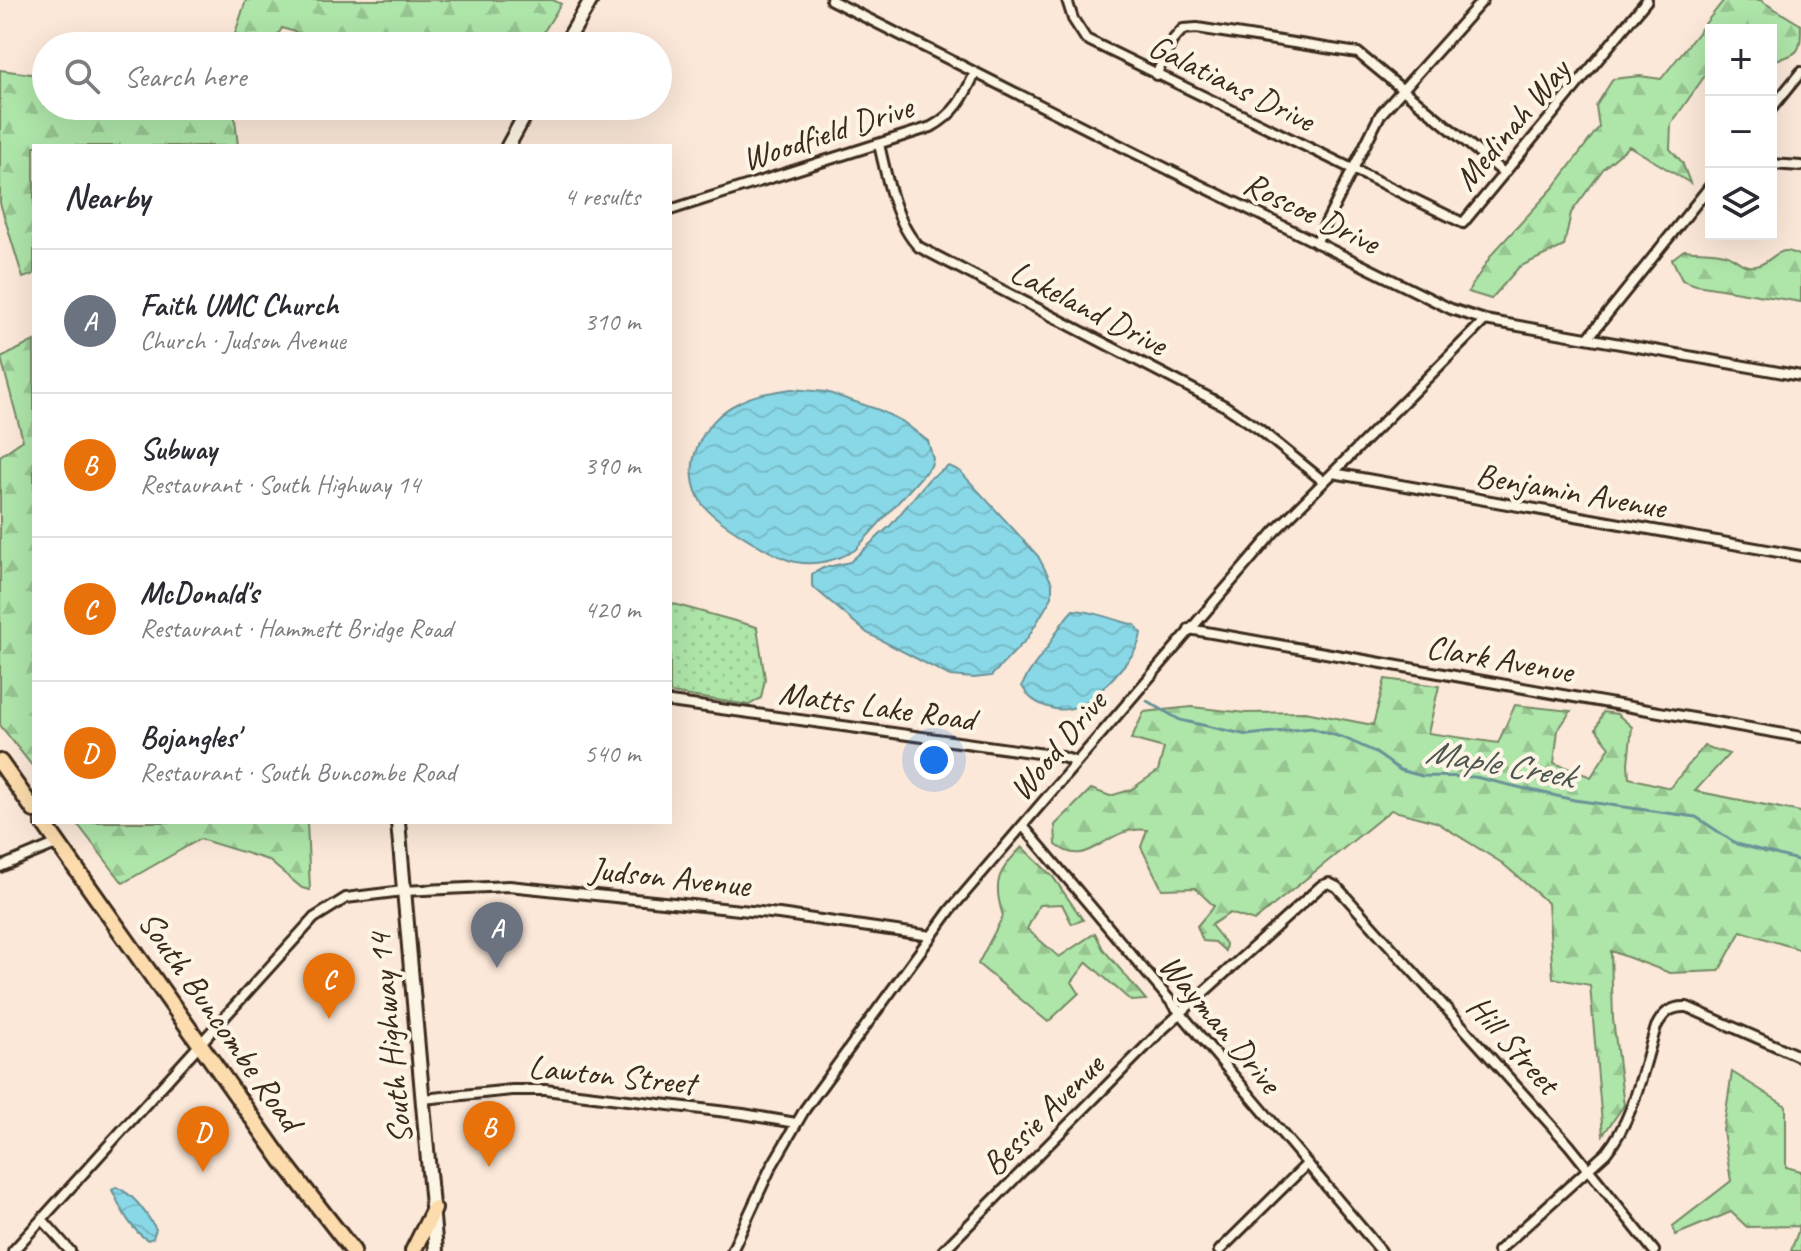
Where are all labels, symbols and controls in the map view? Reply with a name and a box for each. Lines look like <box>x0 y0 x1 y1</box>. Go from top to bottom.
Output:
street label: Galatians Drive <box>1142 24 1323 142</box>
map controls <box>1705 24 1777 240</box>
button: + <box>1705 24 1777 96</box>
search box <box>32 32 672 120</box>
street label: Medinah Way <box>1444 48 1580 199</box>
icon: search <box>60 54 104 98</box>
text: Search here <box>124 57 246 95</box>
street label: Woodfield Drive <box>736 84 920 180</box>
button: − <box>1705 96 1777 168</box>
street label: Roscoe Drive <box>1237 161 1388 265</box>
button: layers <box>1705 168 1777 240</box>
text: Nearby <box>64 175 150 218</box>
text: 4 results <box>564 180 640 213</box>
street label: Lakeland Drive <box>1003 250 1176 366</box>
text: Faith UMC Church <box>140 286 338 324</box>
text: A <box>83 305 97 338</box>
text: 310 m <box>584 305 640 338</box>
text: Church · Judson Avenue <box>140 324 346 357</box>
text: Subway <box>140 430 216 468</box>
text: B <box>83 449 97 482</box>
text: 390 m <box>584 449 640 482</box>
street label: Benjamin Avenue <box>1473 453 1671 529</box>
text: Restaurant · South Highway 14 <box>140 468 420 501</box>
text: McDonald's <box>140 574 259 612</box>
text: C <box>84 593 96 626</box>
text: 420 m <box>584 593 640 626</box>
text: Restaurant · Hammett Bridge Road <box>140 612 452 645</box>
street label: Clark Avenue <box>1423 624 1579 693</box>
street label: Matts Lake Road <box>776 670 983 741</box>
street label: Wood Drive <box>999 679 1118 809</box>
text: Bojangles' <box>140 718 239 756</box>
water label: Maple Creek <box>1423 727 1583 800</box>
text: D <box>82 737 98 770</box>
text: 540 m <box>584 737 640 770</box>
your location <box>914 740 954 780</box>
text: Restaurant · South Buncombe Road <box>140 756 455 789</box>
street label: Judson Avenue <box>586 846 754 906</box>
street label: South Buncombe Road <box>129 902 315 1142</box>
pin: A <box>471 902 523 968</box>
street label: South Highway 14 <box>357 928 422 1147</box>
street label: Wayman Drive <box>1150 945 1293 1104</box>
pin: C <box>303 953 355 1019</box>
street label: Hill Street <box>1458 986 1572 1106</box>
street label: Bessie Avenue <box>972 1043 1114 1185</box>
street label: Lawton Street <box>526 1044 702 1105</box>
pin: B <box>463 1101 515 1167</box>
pin: D <box>177 1106 229 1172</box>

